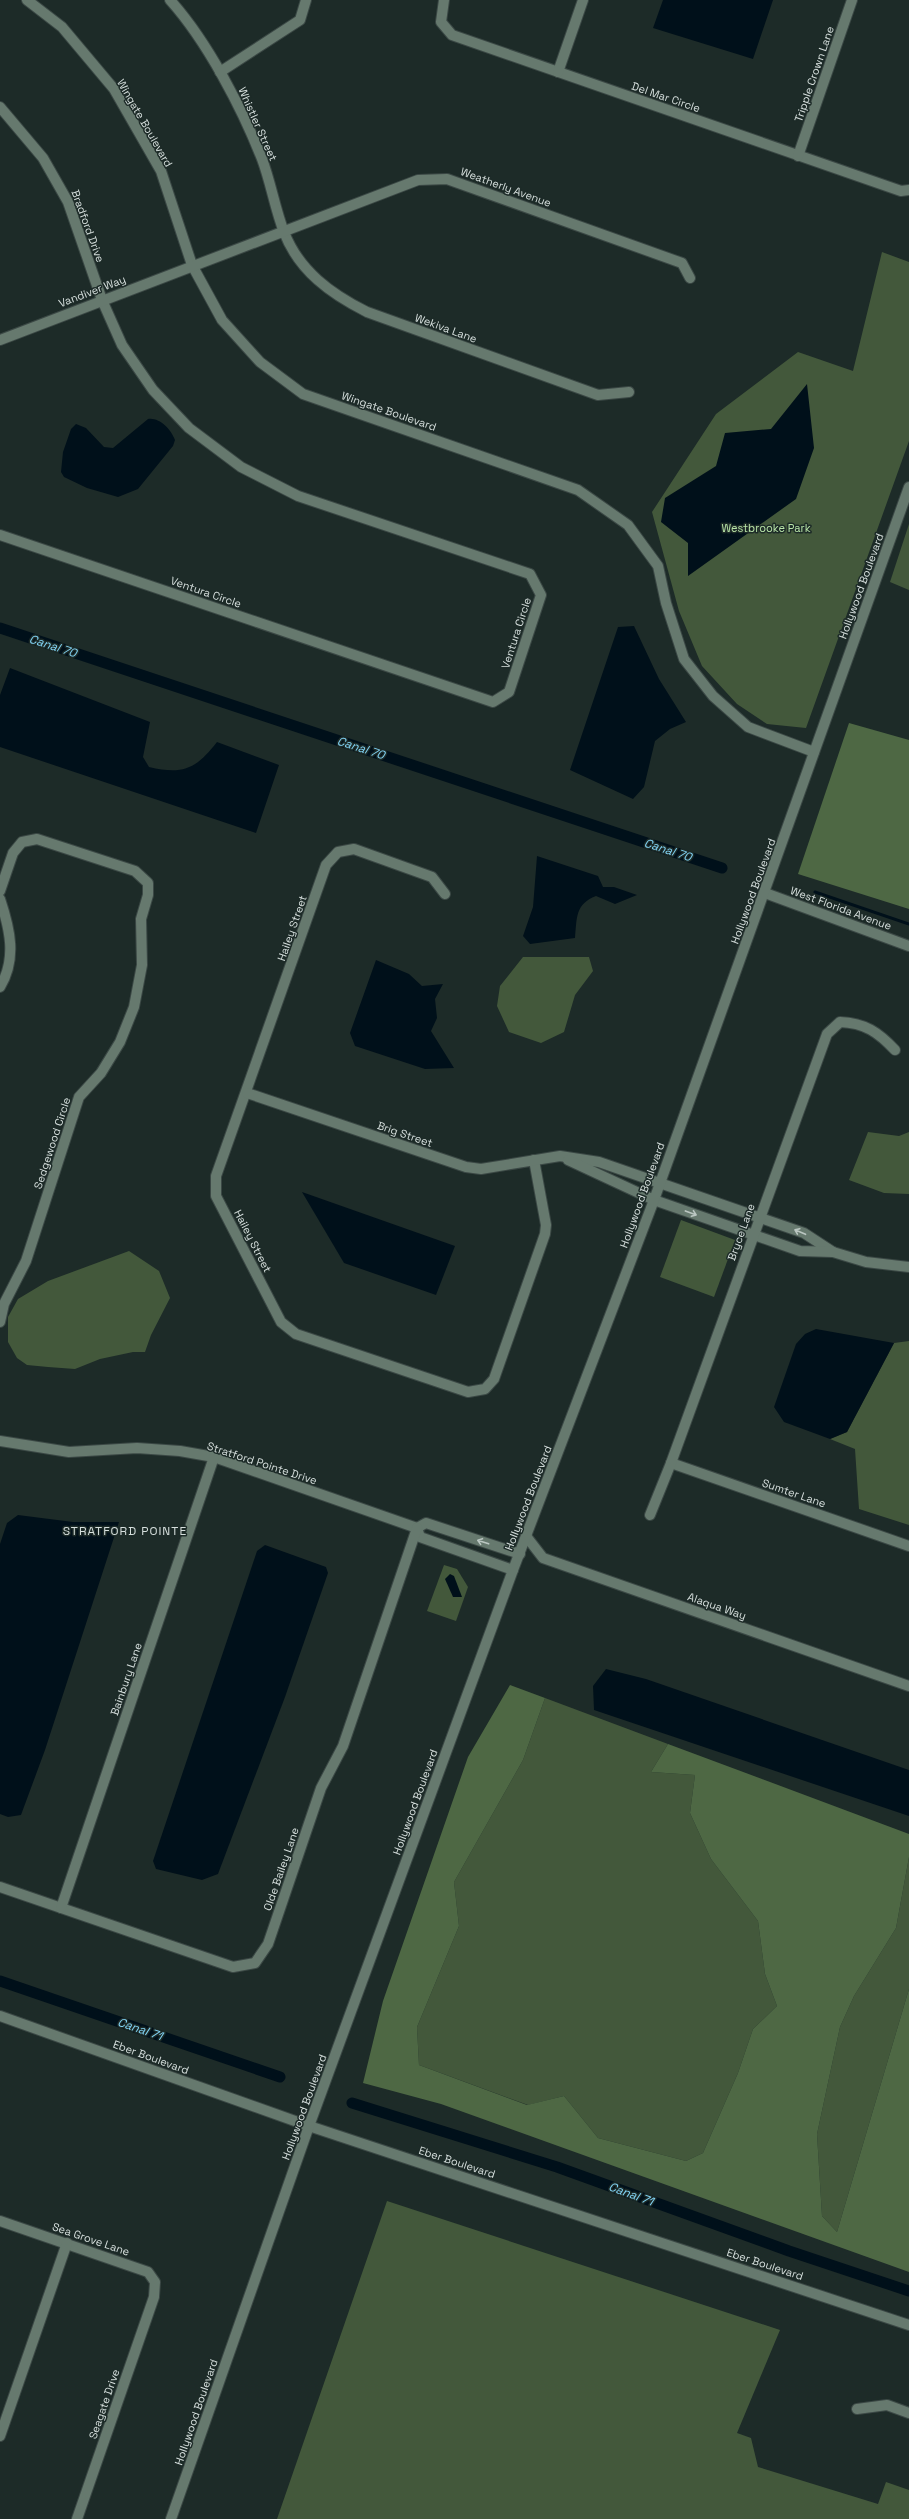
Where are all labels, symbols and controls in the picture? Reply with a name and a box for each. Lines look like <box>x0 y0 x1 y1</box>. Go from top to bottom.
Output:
street label: Tripple Crown Lane <box>791 24 837 124</box>
street label: Wingate Boulevard <box>114 77 176 169</box>
street label: Del Mar Circle <box>630 79 702 115</box>
street label: Whistler Street <box>235 85 281 163</box>
street label: Weatherly Avenue <box>459 164 553 210</box>
street label: Bradford Drive <box>68 188 108 264</box>
street label: Vandiver Way <box>56 272 128 310</box>
street label: Wekiva Lane <box>413 310 479 346</box>
street label: Wingate Boulevard <box>340 388 438 434</box>
park label: Westbrooke Park <box>721 521 811 535</box>
street label: Hollywood Boulevard <box>835 531 887 641</box>
street label: Ventura Circle <box>169 573 243 611</box>
street label: Ventura Circle <box>498 596 534 670</box>
water label: Canal 70 <box>27 631 80 662</box>
water label: Canal 70 <box>335 733 388 764</box>
water label: Canal 70 <box>642 835 695 866</box>
street label: Hollywood Boulevard <box>727 836 779 946</box>
street label: West Florida Avenue <box>788 883 894 933</box>
street label: Hailey Street <box>274 893 310 963</box>
street label: Sedgewood Circle <box>31 1095 73 1191</box>
street label: Brig Street <box>375 1118 435 1150</box>
street label: Hollywood Boulevard <box>616 1140 668 1250</box>
street label: Bryce Lane <box>724 1202 758 1262</box>
street label: Hailey Street <box>231 1207 275 1275</box>
one-way arrow <box>684 1209 696 1217</box>
one-way arrow <box>795 1227 807 1235</box>
street label: Stratford Pointe Drive <box>205 1439 319 1487</box>
street label: Hollywood Boulevard <box>502 1444 554 1552</box>
street label: Sumter Lane <box>760 1476 828 1510</box>
district label: STRATFORD POINTE <box>63 1523 187 1539</box>
one-way arrow <box>478 1537 490 1545</box>
street label: Alaqua Way <box>686 1589 748 1623</box>
street label: Bainbury Lane <box>107 1641 145 1717</box>
street label: Hollywood Boulevard <box>389 1747 441 1857</box>
street label: Olde Bailey Lane <box>260 1826 302 1912</box>
water label: Canal 71 <box>115 2014 166 2045</box>
street label: Eber Boulevard <box>111 2037 191 2077</box>
street label: Hollywood Boulevard <box>278 2052 330 2162</box>
street label: Eber Boulevard <box>417 2143 497 2181</box>
water label: Canal 71 <box>606 2179 657 2210</box>
street label: Sea Grove Lane <box>51 2219 131 2259</box>
street label: Eber Boulevard <box>725 2245 805 2283</box>
street label: Hollywood Boulevard <box>171 2357 221 2467</box>
street label: Seagate Drive <box>85 2367 123 2441</box>

